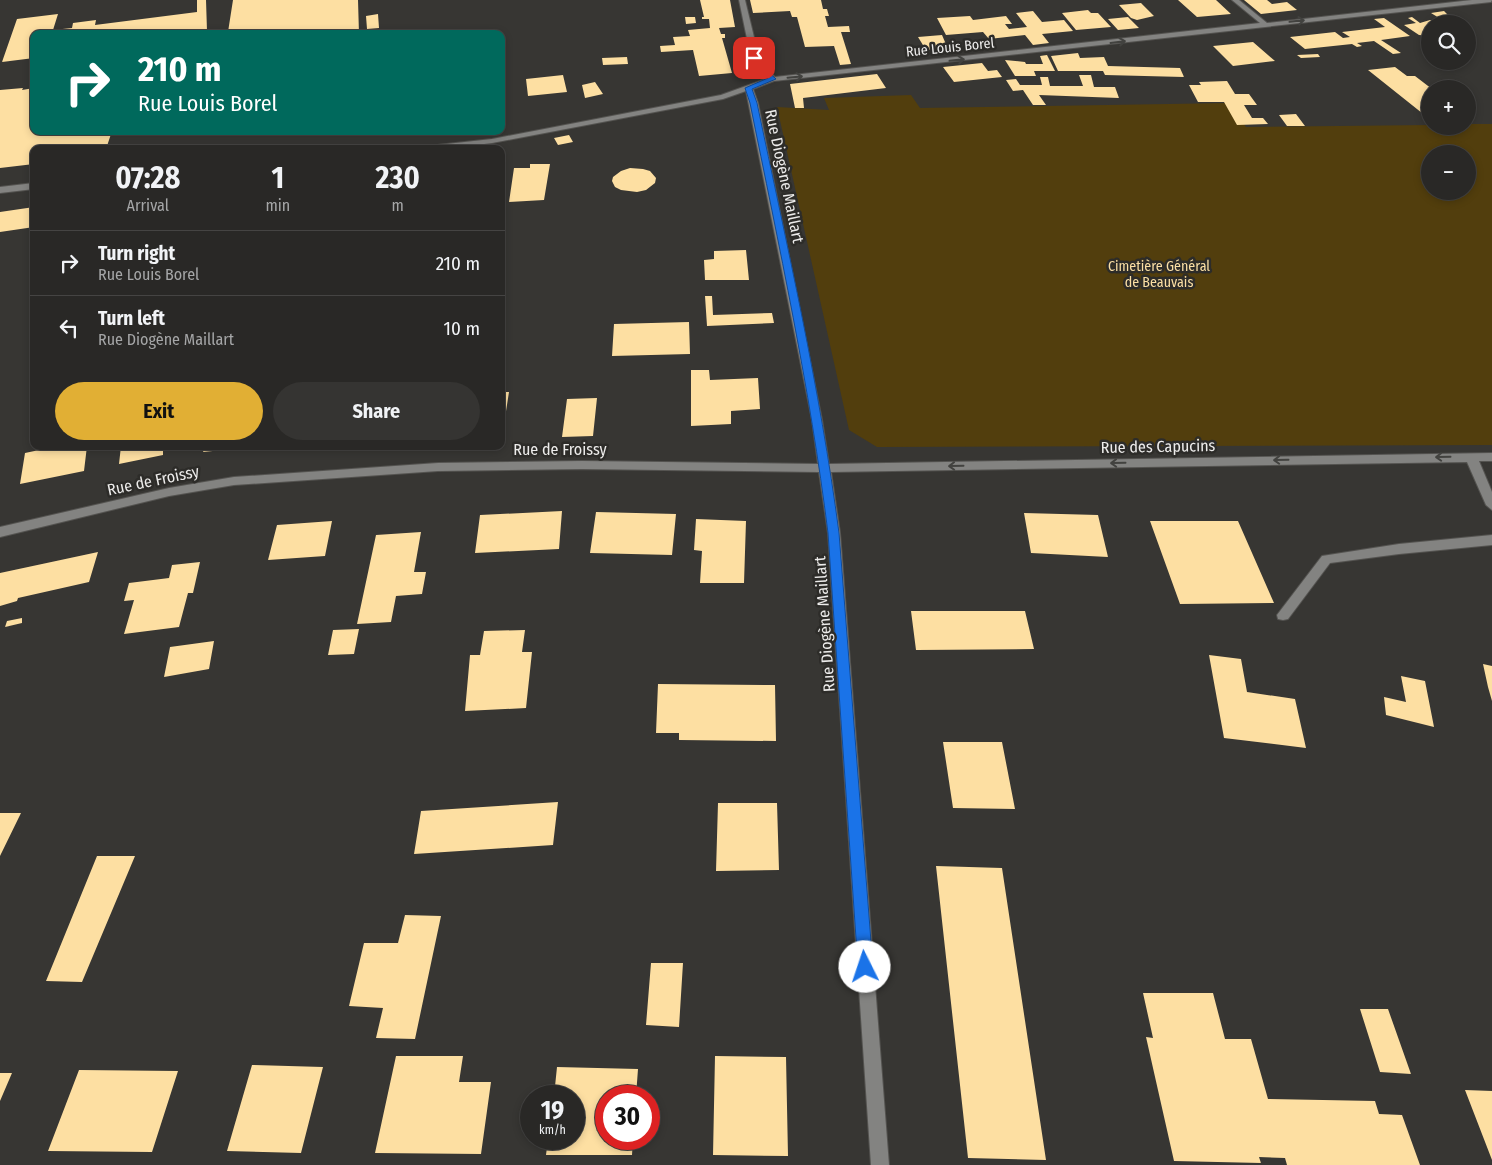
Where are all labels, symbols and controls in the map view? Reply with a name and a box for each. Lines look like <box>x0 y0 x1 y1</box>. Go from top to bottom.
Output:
map controls <box>1421 15 1476 200</box>
button: search <box>1421 15 1476 70</box>
one-way arrow <box>1289 17 1305 26</box>
street label: Rue Louis Borel <box>905 34 995 61</box>
pin <box>733 37 775 79</box>
one-way arrow <box>1110 37 1126 47</box>
icon: arrive <box>740 44 768 72</box>
text: 210 m <box>138 48 222 90</box>
icon: right <box>55 50 120 115</box>
one-way arrow <box>949 55 965 65</box>
one-way arrow <box>787 72 803 82</box>
button: + <box>1421 80 1476 135</box>
text: Rue Louis Borel <box>138 90 277 117</box>
street label: Rue Diogène Maillart <box>761 108 808 245</box>
button: − <box>1421 145 1476 200</box>
text: 07:28 <box>115 160 180 196</box>
text: 1 <box>272 160 284 196</box>
text: 230 <box>375 160 420 196</box>
text: Arrival <box>127 196 169 215</box>
text: min <box>265 196 290 215</box>
text: m <box>391 196 404 215</box>
text: Turn right <box>98 242 175 265</box>
icon: right <box>55 249 83 277</box>
text: 210 m <box>436 252 480 275</box>
park label: Cimetière Général de Beauvais <box>1108 258 1210 291</box>
text: Rue Louis Borel <box>98 265 199 284</box>
text: Turn left <box>98 307 165 330</box>
icon: left <box>55 314 83 342</box>
text: 10 m <box>444 317 480 340</box>
text: Rue Diogène Maillart <box>98 330 234 349</box>
button: Exit <box>55 382 263 440</box>
button: Share <box>273 382 480 440</box>
street label: Rue des Capucins <box>1101 436 1216 457</box>
street label: Rue de Froissy <box>513 440 608 459</box>
one-way arrow <box>1436 453 1452 462</box>
one-way arrow <box>1273 455 1290 465</box>
one-way arrow <box>1111 458 1127 468</box>
street label: Rue de Froissy <box>105 461 202 499</box>
one-way arrow <box>948 461 964 471</box>
street label: Rue Diogène Maillart <box>810 555 839 692</box>
position arrow <box>838 940 890 992</box>
speed limit sign: 30 <box>595 1085 660 1150</box>
text: 19 <box>541 1096 564 1126</box>
text: km/h <box>539 1123 566 1137</box>

